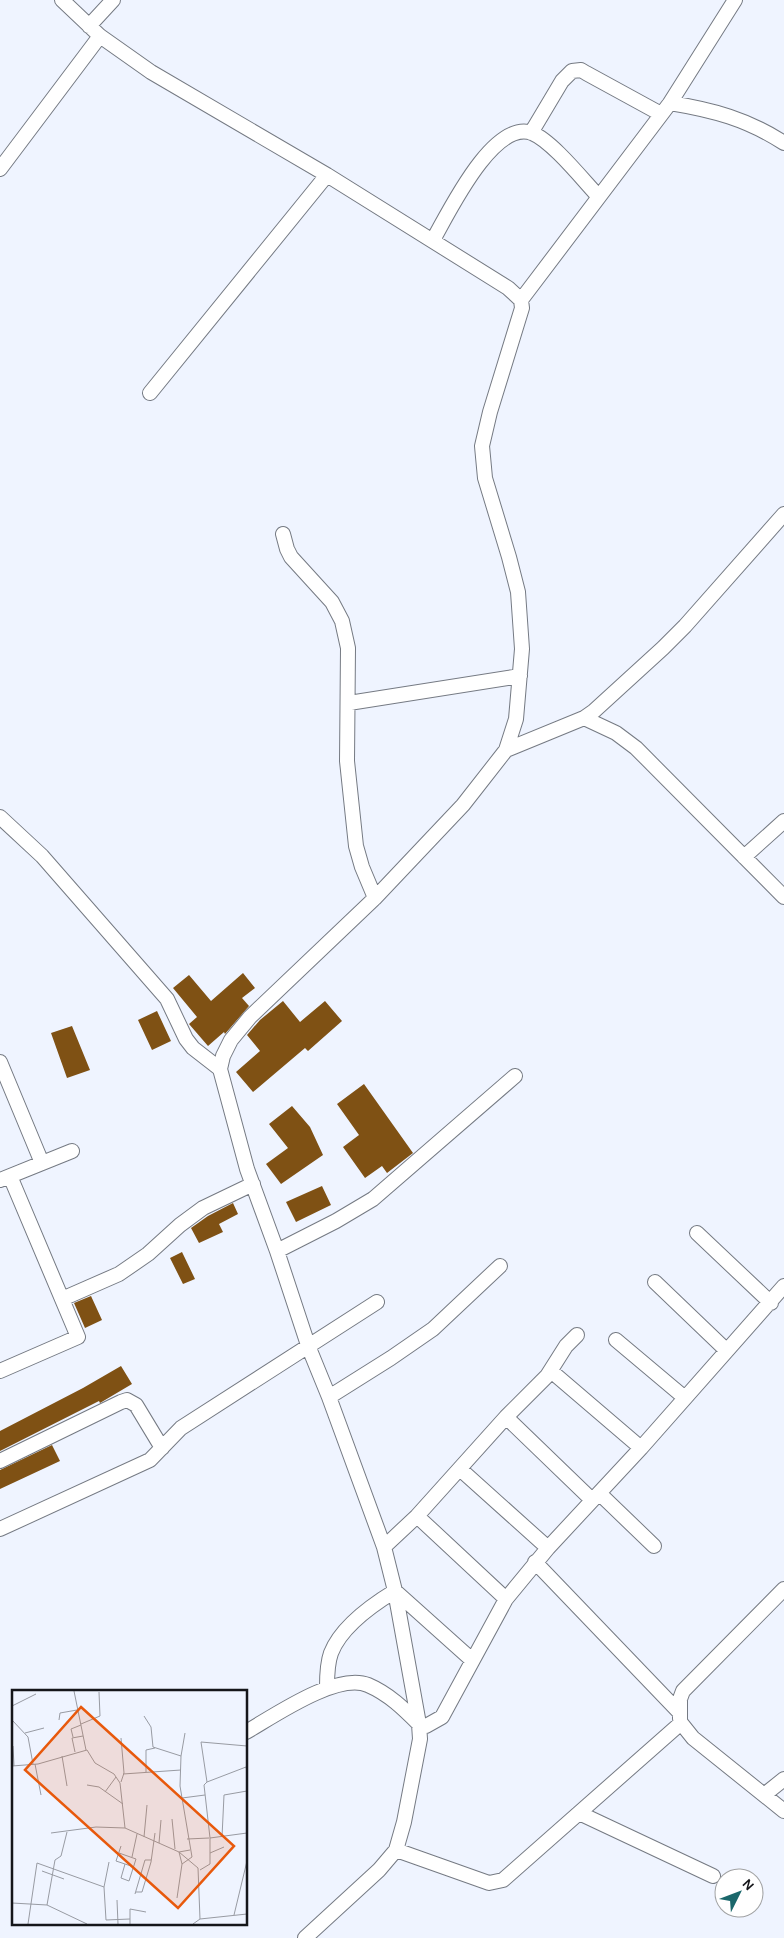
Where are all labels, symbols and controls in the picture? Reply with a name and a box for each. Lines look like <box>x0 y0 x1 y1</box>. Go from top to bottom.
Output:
inset map <box>12 1690 248 1926</box>
north arrow <box>714 1868 764 1918</box>
text: N <box>739 1875 758 1894</box>

